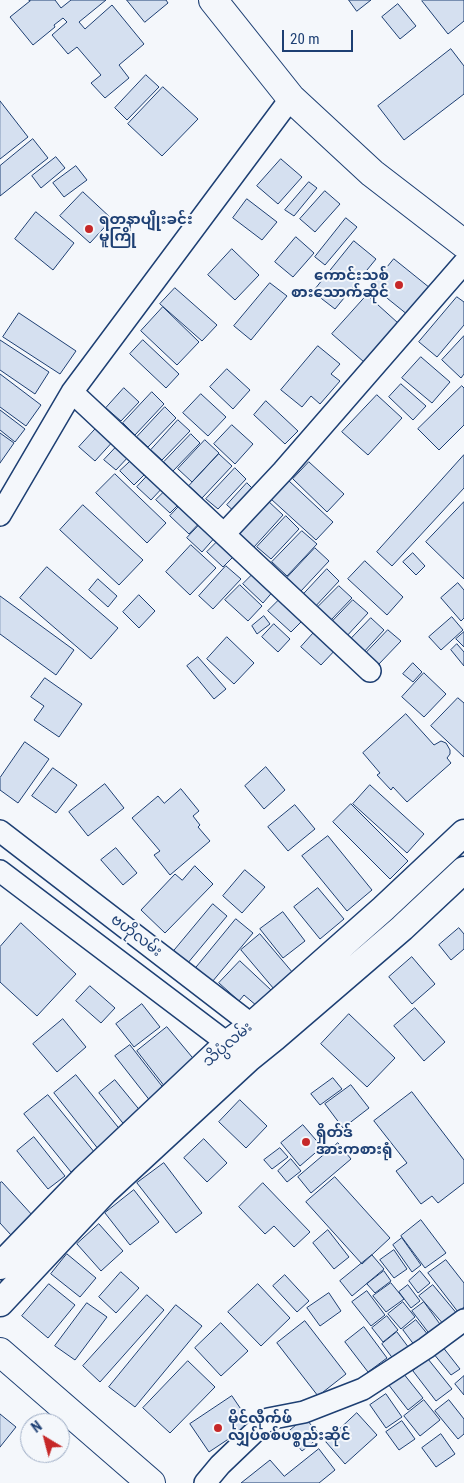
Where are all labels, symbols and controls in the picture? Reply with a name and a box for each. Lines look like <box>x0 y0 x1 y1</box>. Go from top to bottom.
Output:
scale bar <box>284 20 355 52</box>
text: 20 m <box>290 30 320 48</box>
place label: ရတနာပျိုးခင်း မူကြို <box>99 211 193 246</box>
marker: ရတနာပျိုးခင်း မူကြို <box>83 223 95 235</box>
place label: ကောင်းသစ် စားသောက်ဆိုင် <box>291 267 389 302</box>
marker: ကောင်းသစ် စားသောက်ဆိုင် <box>393 279 405 291</box>
street label: ဗဟိုလမ်း <box>107 911 165 961</box>
street label: သိပ္ပံလမ်း <box>200 1019 256 1071</box>
place label: ရှိတ်ဒ် အားကစားရုံ <box>316 1124 393 1159</box>
marker: ရှိတ်ဒ် အားကစားရုံ <box>300 1136 312 1148</box>
place label: မိုင်လိုက်ဖ် လျှပ်စစ်ပစ္စည်းဆိုင် <box>228 1410 351 1445</box>
north arrow <box>20 1413 70 1463</box>
text: N <box>28 1418 45 1436</box>
marker: မိုင်လိုက်ဖ် လျှပ်စစ်ပစ္စည်းဆိုင် <box>212 1422 224 1434</box>

